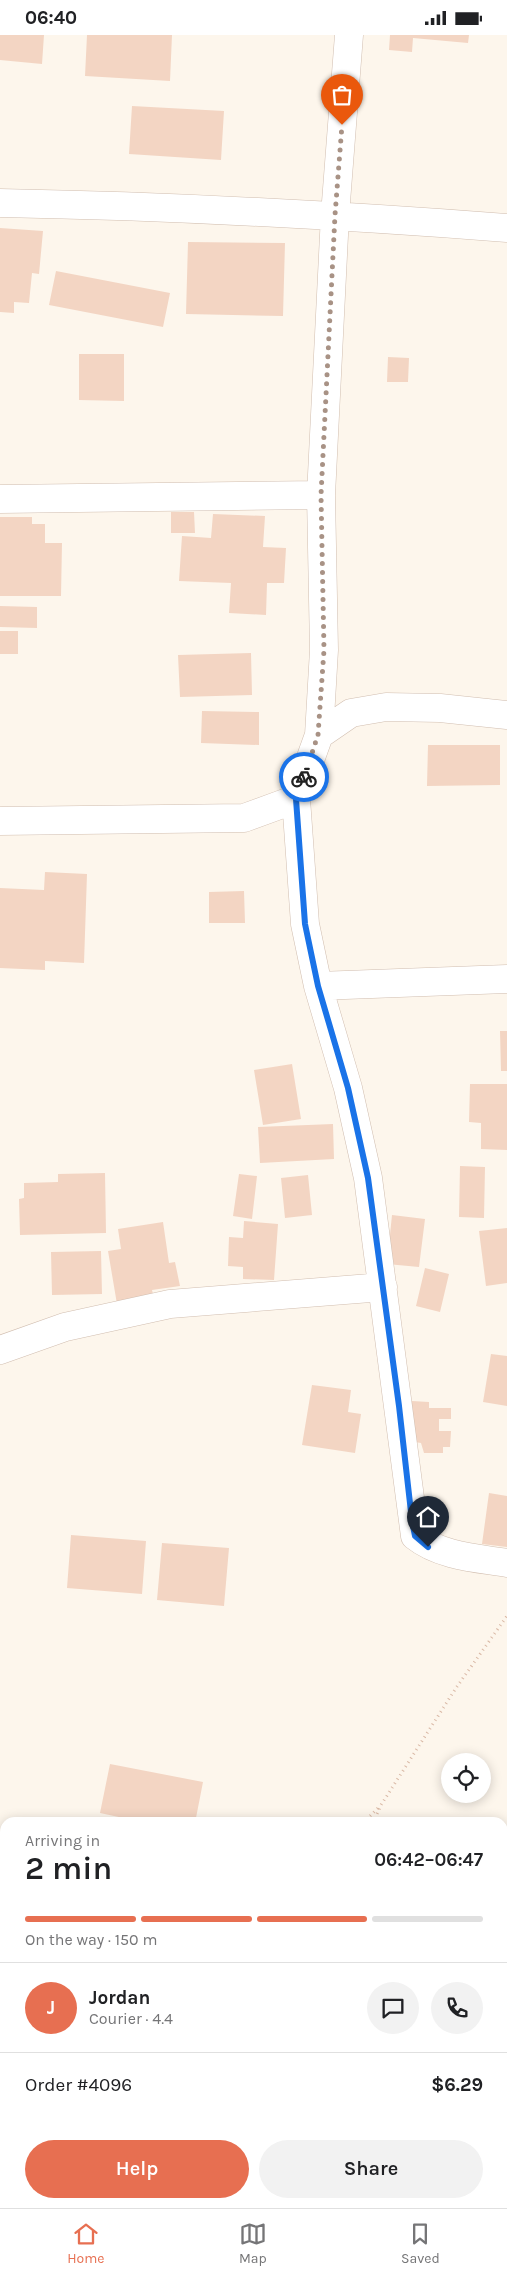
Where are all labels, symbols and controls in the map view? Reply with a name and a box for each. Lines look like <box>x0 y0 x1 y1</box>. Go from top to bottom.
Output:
text: 06:40 <box>25 7 77 29</box>
pin <box>321 74 363 125</box>
icon: bag <box>328 81 356 109</box>
courier <box>279 752 329 802</box>
icon: bike <box>290 763 318 791</box>
pin <box>407 1496 449 1547</box>
icon: home <box>414 1503 442 1531</box>
map controls <box>441 1753 491 1803</box>
button: locate <box>441 1753 491 1803</box>
text: Arriving in <box>25 1831 100 1850</box>
text: 06:42–06:47 <box>374 1849 483 1871</box>
text: 2 min <box>25 1850 112 1887</box>
text: On the way · 150 m <box>25 1930 157 1949</box>
button: chat <box>367 1982 419 2034</box>
button: phone <box>431 1982 483 2034</box>
text: Jordan <box>89 1987 150 2009</box>
text: J <box>47 1997 55 2019</box>
text: Courier · 4.4 <box>89 2009 173 2028</box>
text: Order #4096 <box>25 2074 132 2096</box>
text: $6.29 <box>431 2074 483 2096</box>
button: Help <box>25 2140 249 2198</box>
button: Share <box>259 2140 483 2198</box>
tab: Home <box>67 2220 104 2267</box>
tab: Map <box>239 2220 267 2267</box>
tab: Saved <box>401 2220 440 2267</box>

